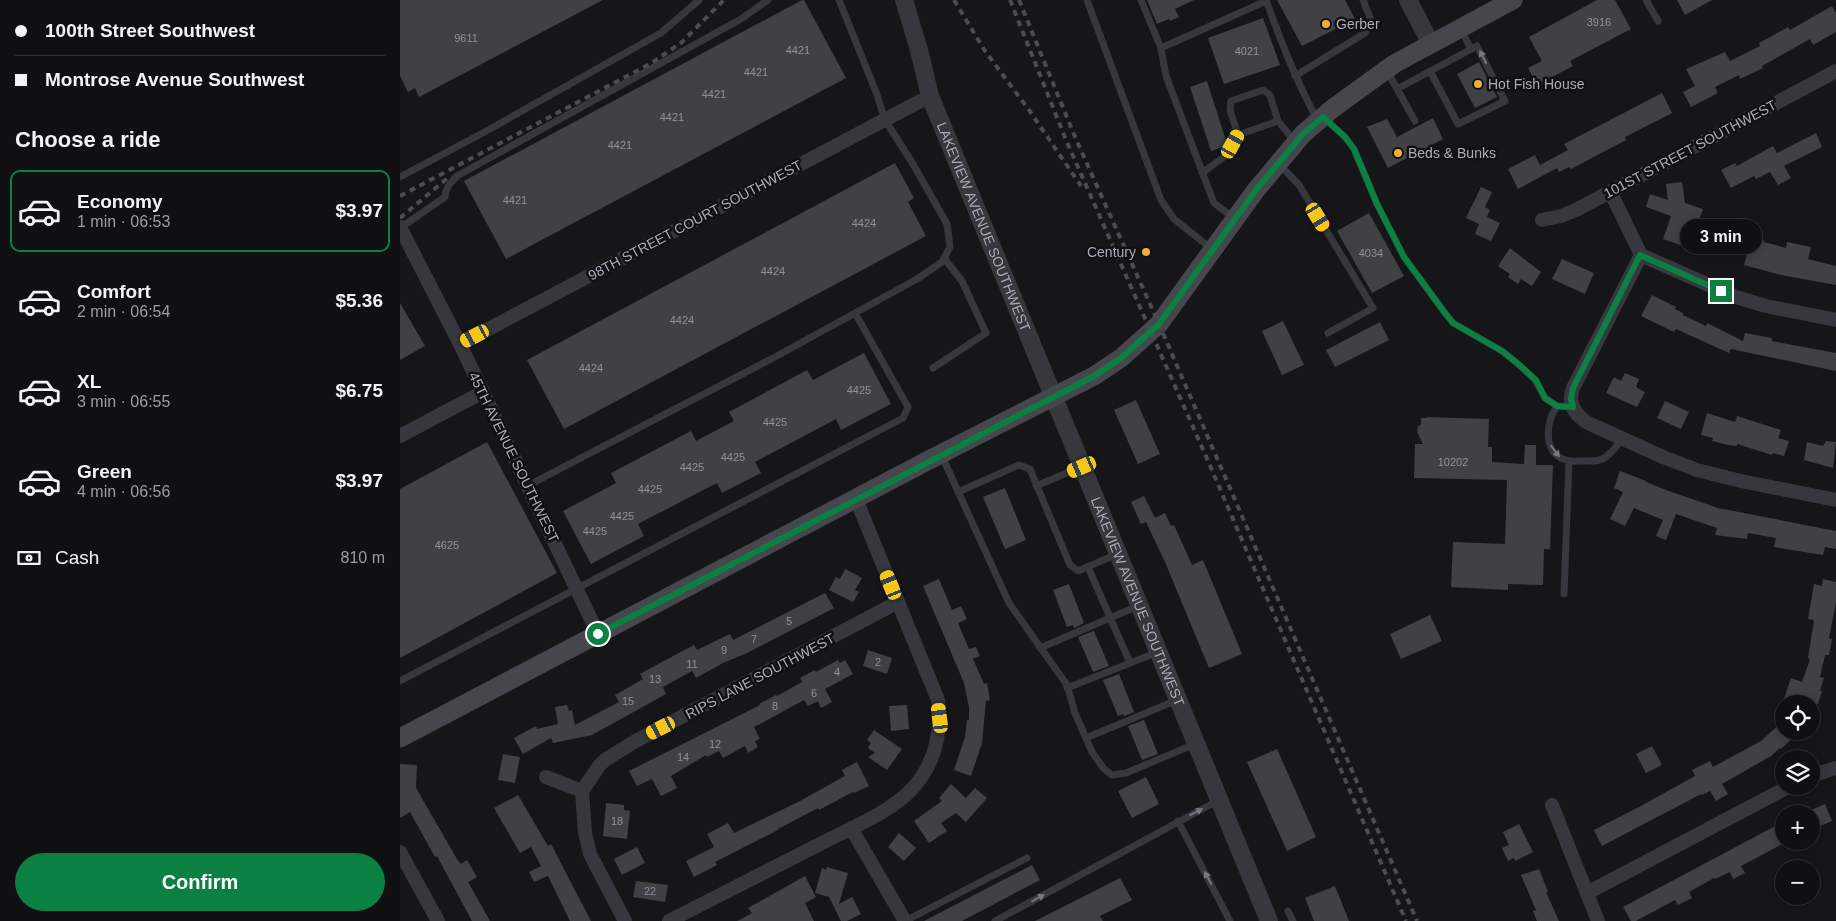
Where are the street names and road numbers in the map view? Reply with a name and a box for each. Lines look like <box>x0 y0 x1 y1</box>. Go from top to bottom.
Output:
street label: 101ST STREET SOUTHWEST <box>1601 96 1779 201</box>
street label: LAKEVIEW AVENUE SOUTHWEST <box>934 120 1034 334</box>
street label: 98TH STREET COURT SOUTHWEST <box>585 156 805 283</box>
street label: 45TH AVENUE SOUTHWEST <box>466 369 562 545</box>
street label: LAKEVIEW AVENUE SOUTHWEST <box>1088 495 1188 709</box>
street label: RIPS LANE SOUTHWEST <box>683 630 838 722</box>

